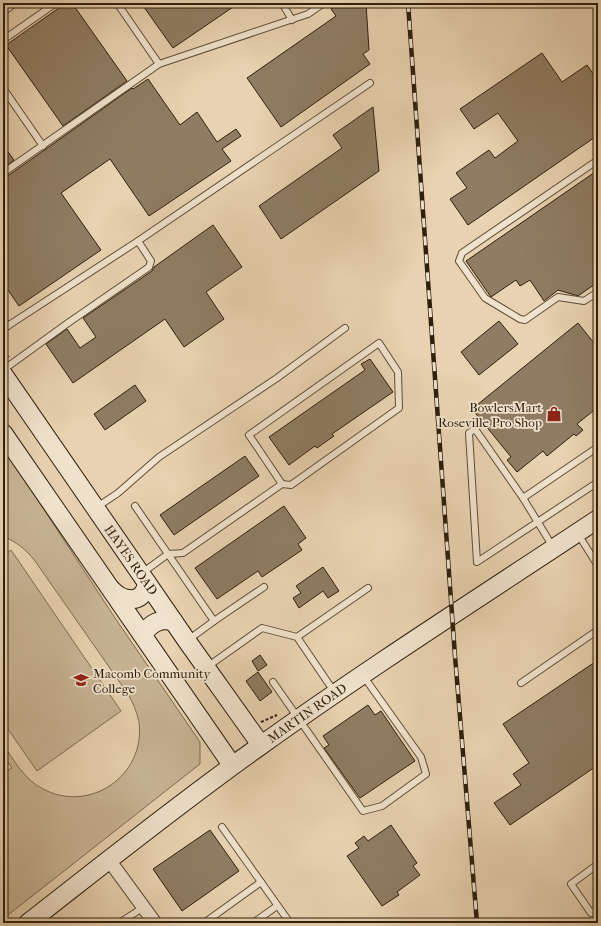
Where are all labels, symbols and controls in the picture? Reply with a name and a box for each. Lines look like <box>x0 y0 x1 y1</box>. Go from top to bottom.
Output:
place label: BowlersMart Roseville Pro Shop <box>438 400 542 430</box>
shop icon: BowlersMart Roseville Pro Shop <box>545 405 563 423</box>
street label: HAYES ROAD <box>101 522 161 598</box>
place label: Macomb Community College <box>93 666 212 696</box>
school or university icon: Macomb Community College <box>72 671 90 689</box>
street label: MARTIN ROAD <box>264 680 350 746</box>

